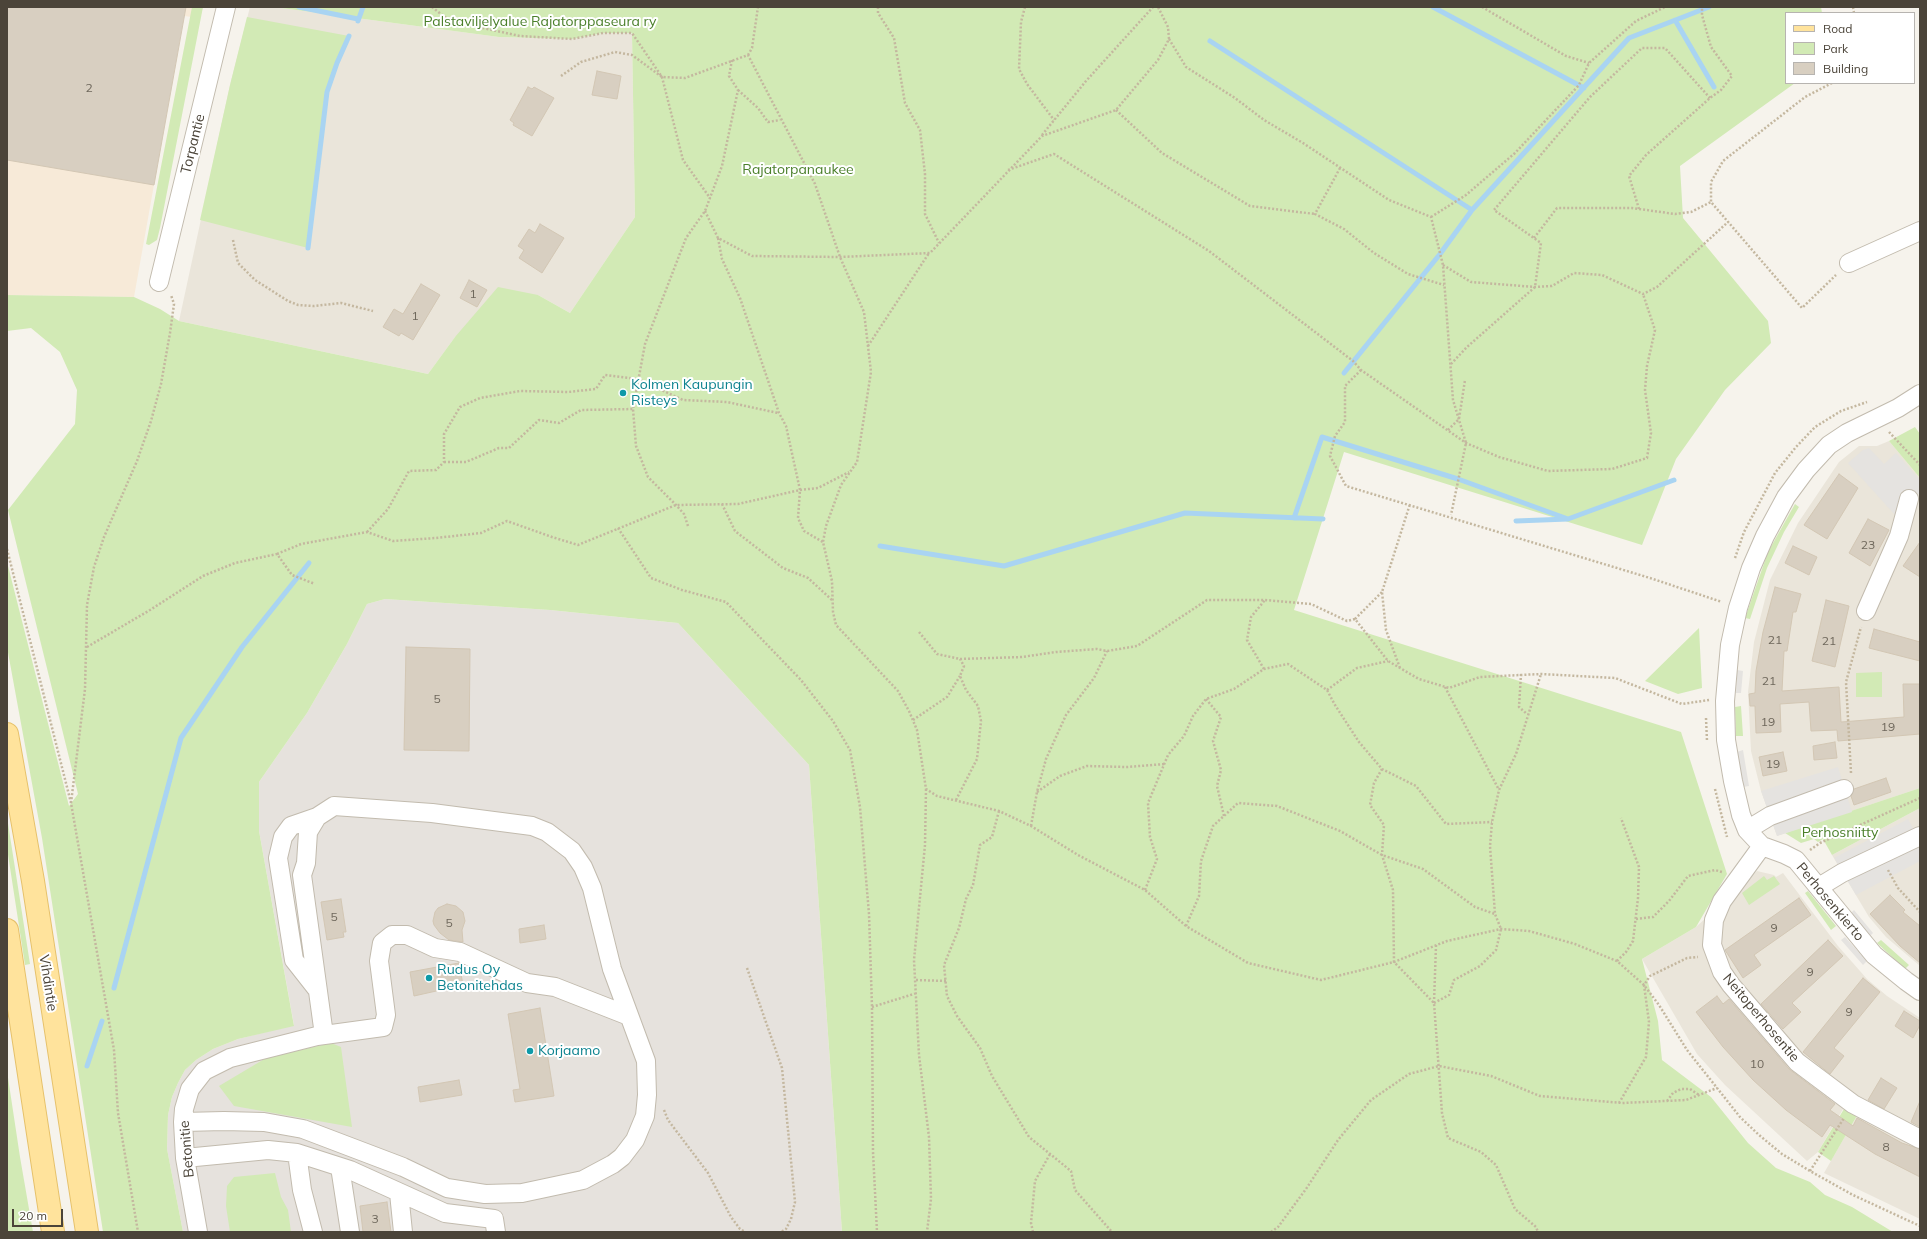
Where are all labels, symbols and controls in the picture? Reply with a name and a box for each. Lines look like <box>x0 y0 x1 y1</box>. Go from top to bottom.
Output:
legend <box>1785 12 1915 84</box>
park label: Palstaviljelyalue Rajatorppaseura ry <box>424 14 656 30</box>
text: Road <box>1823 21 1852 36</box>
text: Park <box>1823 41 1848 56</box>
text: Building <box>1823 61 1868 76</box>
house number: 2 <box>85 81 93 95</box>
street label: Torpantie <box>177 112 209 176</box>
park label: Rajatorpanaukee <box>742 162 854 178</box>
house number: 1 <box>469 287 477 301</box>
house number: 1 <box>411 309 419 323</box>
place label: Kolmen Kaupungin Risteys <box>631 377 753 410</box>
marker: Kolmen Kaupungin Risteys <box>618 388 628 398</box>
house number: 23 <box>1861 538 1875 552</box>
house number: 21 <box>1768 633 1782 647</box>
house number: 21 <box>1822 634 1836 648</box>
house number: 21 <box>1762 674 1776 688</box>
house number: 5 <box>433 692 441 706</box>
house number: 19 <box>1761 715 1775 729</box>
house number: 19 <box>1881 720 1895 734</box>
house number: 19 <box>1766 757 1780 771</box>
park label: Perhosniitty <box>1802 825 1878 841</box>
street label: Perhosenkierto <box>1792 859 1868 945</box>
house number: 5 <box>330 910 338 924</box>
house number: 5 <box>445 916 453 930</box>
house number: 9 <box>1770 921 1778 935</box>
street label: Vihdintie <box>35 953 61 1013</box>
place label: Rudus Oy Betonitehdas <box>437 962 523 994</box>
house number: 9 <box>1806 965 1814 979</box>
street label: Neitoperhosentie <box>1719 970 1803 1066</box>
marker: Rudus Oy Betonitehdas <box>424 973 434 983</box>
house number: 9 <box>1845 1005 1853 1019</box>
place label: Korjaamo <box>538 1043 600 1059</box>
marker: Korjaamo <box>525 1046 535 1056</box>
house number: 10 <box>1750 1057 1764 1071</box>
street label: Betonitie <box>176 1120 198 1178</box>
house number: 8 <box>1882 1140 1890 1154</box>
scale bar <box>14 1201 65 1227</box>
text: 20 m <box>19 1208 47 1223</box>
house number: 3 <box>371 1212 379 1226</box>

